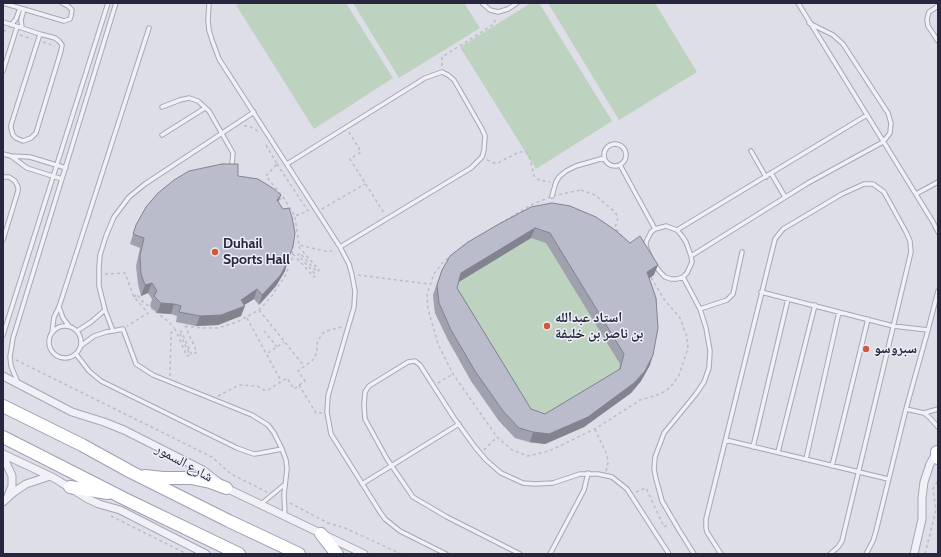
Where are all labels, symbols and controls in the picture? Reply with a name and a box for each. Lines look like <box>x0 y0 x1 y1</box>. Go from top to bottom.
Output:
place label: Duhail Sports Hall <box>223 236 290 268</box>
marker: Duhail Sports Hall <box>210 247 220 257</box>
place label: استاد عبدالله بن ناصر بن خليفة <box>555 310 643 342</box>
marker: استاد عبدالله بن ناصر بن خليفة <box>542 321 552 331</box>
place label: سبروسو <box>874 341 917 357</box>
marker: سبروسو <box>861 344 871 354</box>
street label: شارع السمور <box>152 440 216 486</box>

